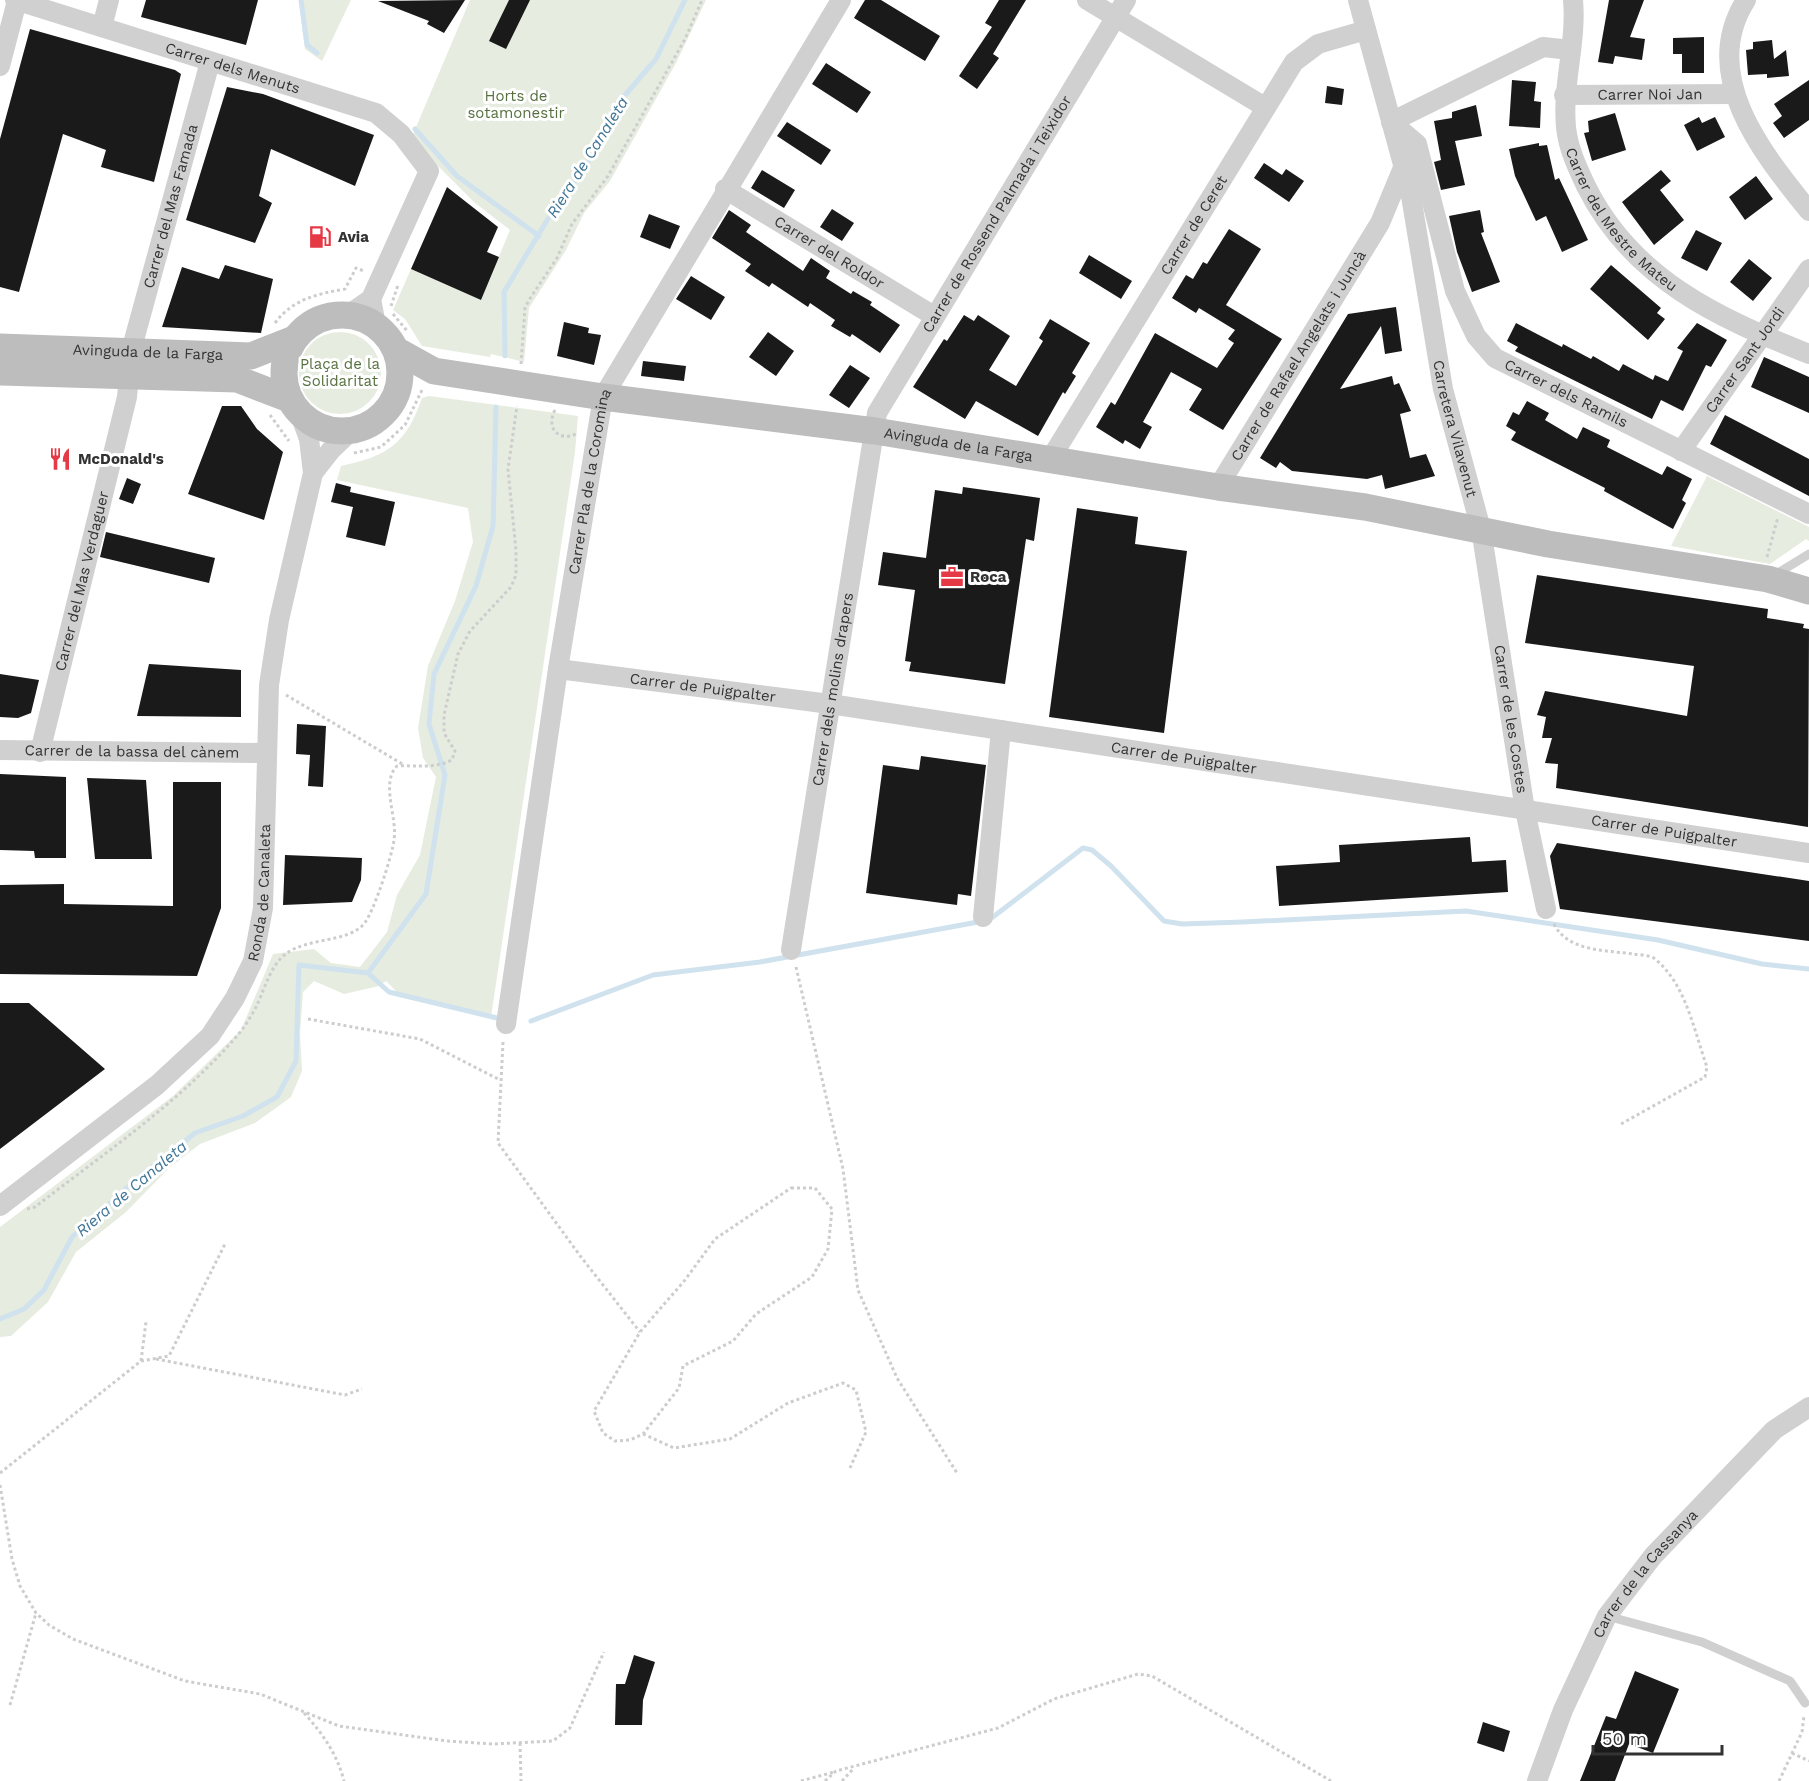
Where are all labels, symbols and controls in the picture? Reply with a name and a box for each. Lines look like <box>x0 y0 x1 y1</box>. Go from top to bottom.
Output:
street label: Carrer dels Menuts <box>163 39 302 98</box>
street label: Carrer Noi Jan <box>1597 85 1703 104</box>
park label: Horts de sotamonestir <box>467 87 565 122</box>
street label: Carrer de Rossend Palmada i Teixidor <box>919 92 1075 336</box>
water label: Riera de Canaleta <box>543 93 632 221</box>
street label: Carrer del Mas Famada <box>140 122 202 290</box>
street label: Carrer del Mestre Mateu <box>1562 145 1681 295</box>
street label: Carrer de Ceret <box>1157 172 1231 278</box>
street label: Carrer del Roldor <box>771 212 888 293</box>
fuel station icon: Avia <box>307 224 333 250</box>
place label: Avia <box>338 228 369 246</box>
street label: Carrer de Rafael Angelats i Juncà <box>1227 247 1370 464</box>
street label: Carrer Sant Jordi <box>1701 304 1788 417</box>
street label: Avinguda de la Farga <box>72 341 224 364</box>
park label: Plaça de la Solidaritat <box>300 355 381 390</box>
street label: Carrer dels Ramils <box>1501 355 1631 432</box>
street label: Carretera Vilavenut <box>1429 359 1481 500</box>
street label: Carrer Pla de la Coromina <box>565 384 616 576</box>
street label: Avinguda de la Farga <box>883 424 1035 466</box>
restaurant icon: McDonald's <box>47 446 73 472</box>
place label: McDonald's <box>78 450 164 468</box>
street label: Carrer del Mas Verdaguer <box>51 489 113 673</box>
office icon: Roca <box>939 564 965 590</box>
place label: Roca <box>970 568 1007 586</box>
street label: Carrer dels molins drapers <box>808 591 857 787</box>
street label: Carrer de les Costes <box>1490 643 1531 794</box>
street label: Carrer de Puigpalter <box>629 669 777 706</box>
street label: Carrer de Puigpalter <box>1110 738 1258 778</box>
street label: Carrer de la bassa del cànem <box>24 741 240 762</box>
street label: Carrer de Puigpalter <box>1590 811 1738 851</box>
street label: Ronda de Canaleta <box>244 823 274 963</box>
water label: Riera de Canaleta <box>72 1136 191 1240</box>
street label: Carrer de la Cassanya <box>1589 1506 1702 1641</box>
scale bar <box>1593 1718 1722 1756</box>
text: 50 m <box>1602 1728 1647 1749</box>

